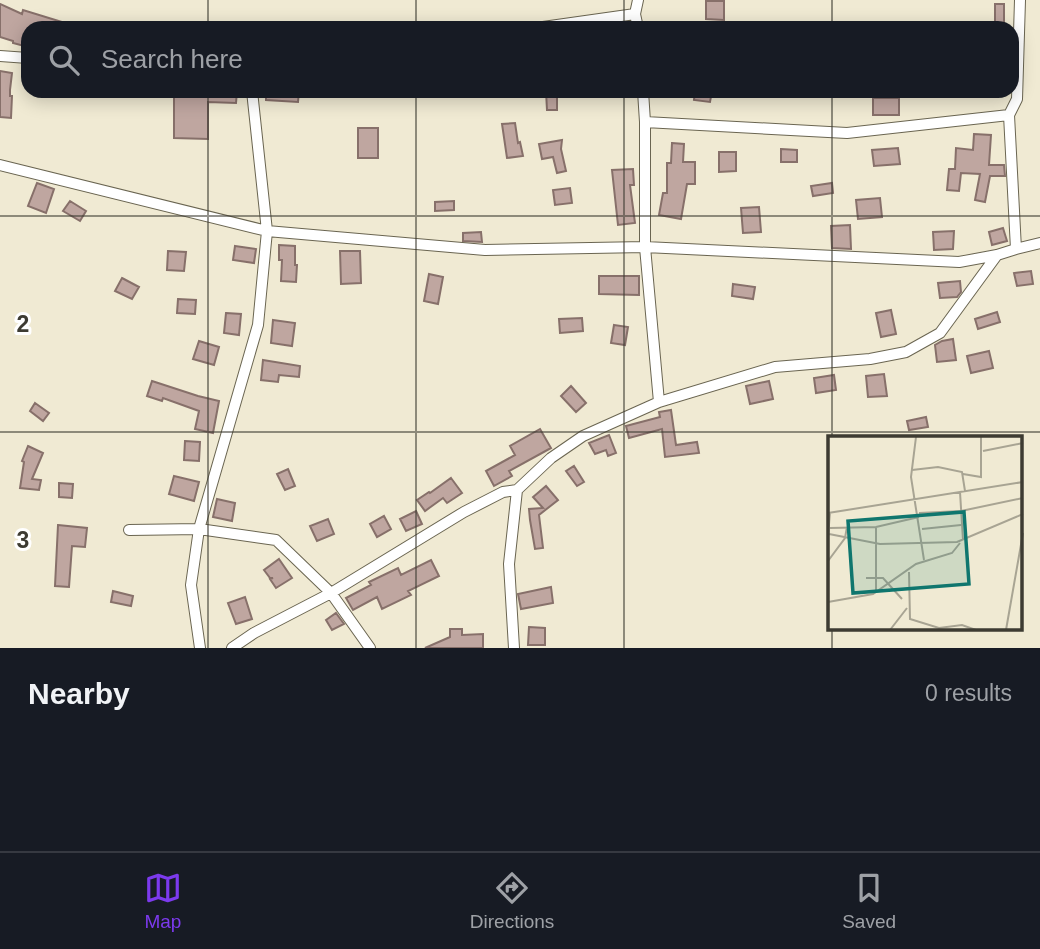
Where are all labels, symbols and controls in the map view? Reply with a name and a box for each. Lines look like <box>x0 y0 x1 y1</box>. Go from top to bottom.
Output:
search box <box>21 21 1019 98</box>
icon: search <box>45 41 83 79</box>
text: Search here <box>101 44 243 74</box>
text: 2 <box>17 311 29 337</box>
inset map <box>828 436 1023 631</box>
text: 3 <box>17 527 29 553</box>
text: Nearby <box>28 677 130 710</box>
text: 0 results <box>925 680 1012 706</box>
tab: Map <box>144 869 182 933</box>
tab: Directions <box>470 869 554 933</box>
tab: Saved <box>842 869 896 933</box>

